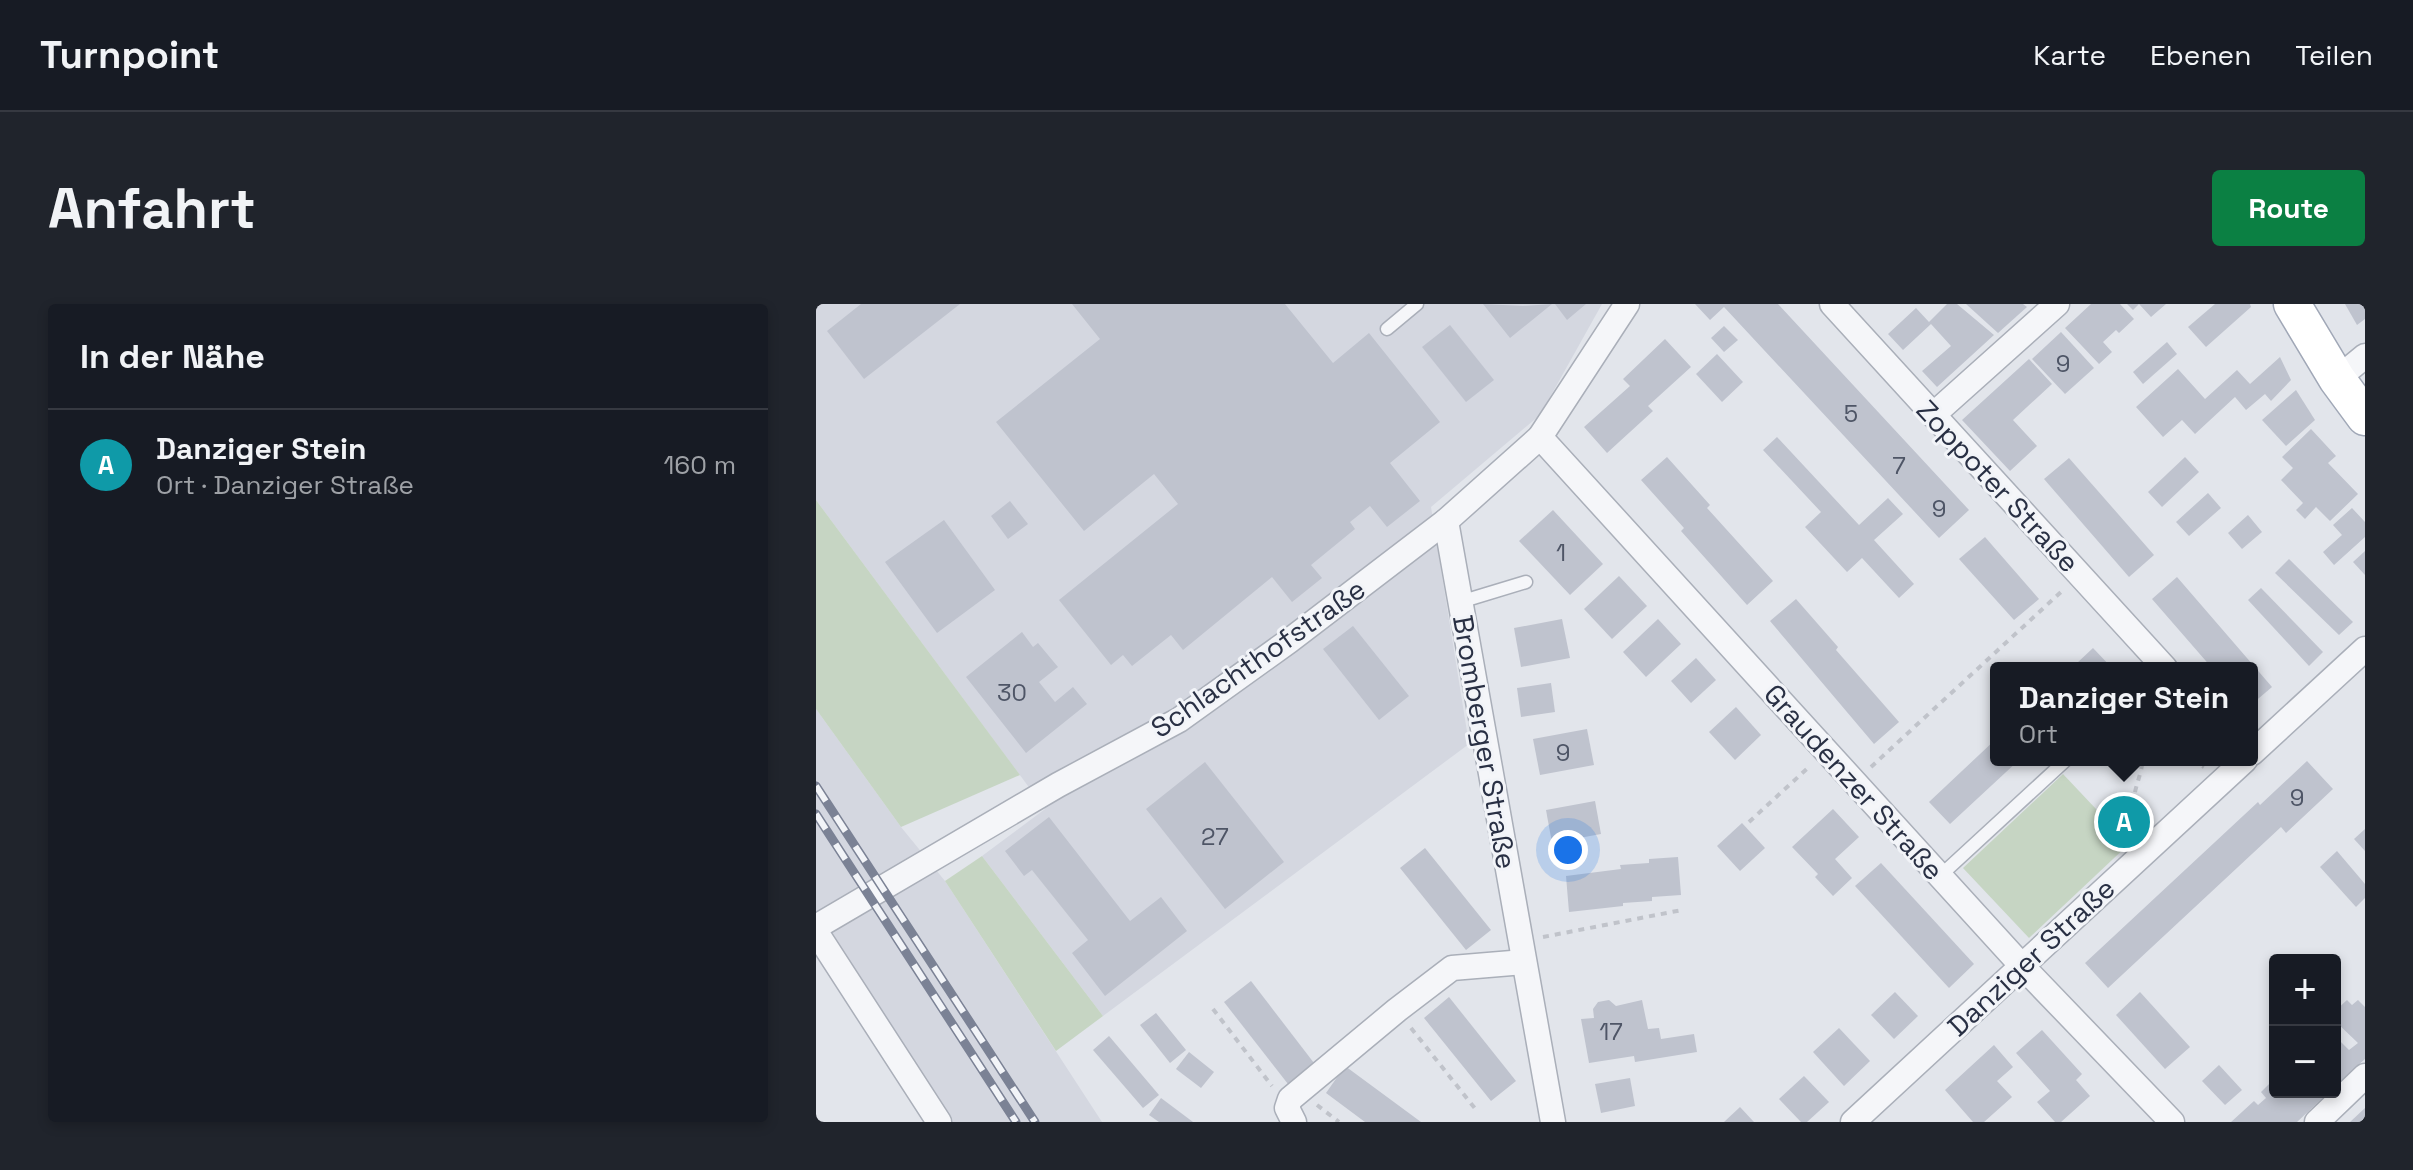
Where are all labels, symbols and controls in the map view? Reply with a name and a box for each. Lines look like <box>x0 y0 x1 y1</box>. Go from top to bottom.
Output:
text: Turnpoint <box>40 31 219 79</box>
text: Karte <box>2033 37 2106 73</box>
text: Ebenen <box>2150 37 2251 73</box>
text: Teilen <box>2295 37 2373 73</box>
button: Route <box>2212 170 2365 246</box>
text: Anfahrt <box>48 173 256 244</box>
text: In der Nähe <box>80 335 265 378</box>
house number: 9 <box>2056 348 2070 379</box>
street label: Zoppoter Straße <box>1909 392 2087 580</box>
house number: 5 <box>1844 398 1858 429</box>
text: Danziger Stein <box>156 429 366 468</box>
text: A <box>98 448 114 482</box>
text: 160 m <box>664 448 736 482</box>
house number: 7 <box>1892 450 1906 481</box>
text: Ort · Danziger Straße <box>156 468 414 502</box>
house number: 9 <box>1932 493 1946 524</box>
house number: 1 <box>1556 537 1566 568</box>
street label: Schlachthofstraße <box>1144 570 1372 746</box>
street label: Bromberger Straße <box>1445 612 1525 872</box>
popup <box>1990 662 2258 766</box>
street label: Graudenzer Straße <box>1756 676 1952 888</box>
house number: 30 <box>997 677 1027 708</box>
text: Danziger Stein <box>2019 678 2229 717</box>
text: Ort <box>2019 717 2058 751</box>
house number: 9 <box>1556 737 1570 768</box>
house number: 9 <box>2290 782 2304 813</box>
pin: A <box>2098 792 2150 852</box>
house number: 27 <box>1201 821 1229 852</box>
your location <box>1548 830 1588 870</box>
street label: Danziger Straße <box>1940 870 2122 1044</box>
map controls <box>2269 954 2341 1098</box>
button: + <box>2269 954 2341 1026</box>
house number: 17 <box>1599 1016 1623 1047</box>
button: − <box>2269 1026 2341 1098</box>

